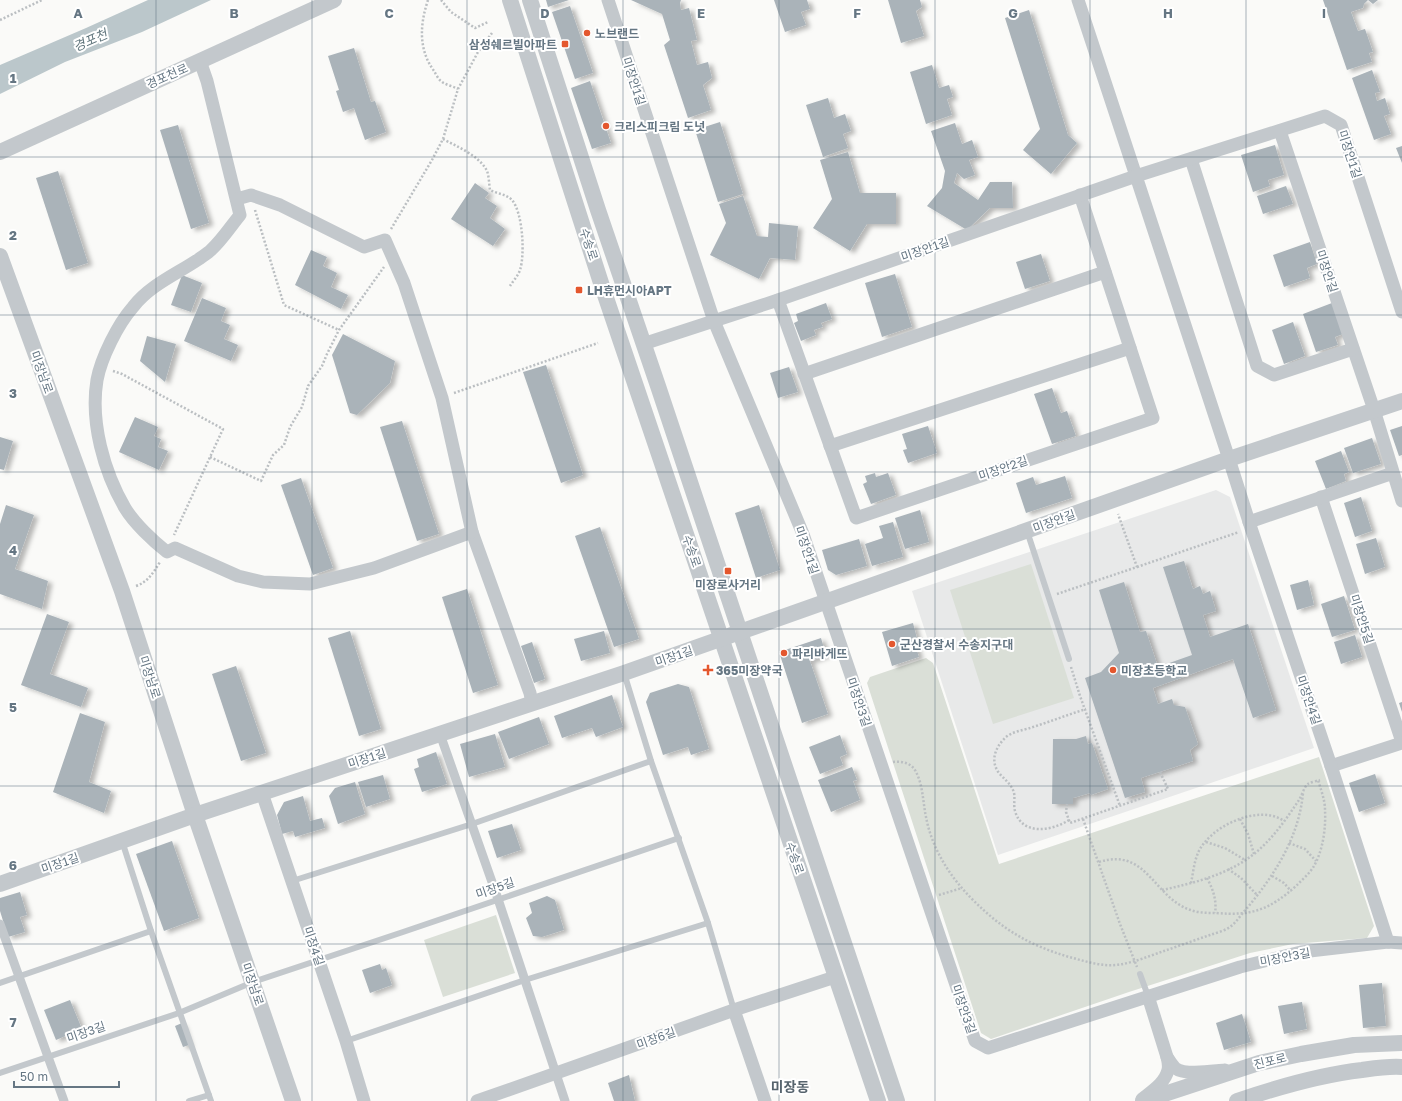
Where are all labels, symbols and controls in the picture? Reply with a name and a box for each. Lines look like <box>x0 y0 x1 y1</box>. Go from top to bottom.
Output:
text: A <box>73 5 83 21</box>
text: B <box>229 5 239 21</box>
text: C <box>384 5 394 21</box>
text: D <box>540 5 550 21</box>
text: E <box>697 5 705 21</box>
text: F <box>853 5 861 21</box>
text: G <box>1008 5 1018 21</box>
text: H <box>1163 5 1173 21</box>
text: I <box>1322 5 1326 21</box>
water label: 경포천 <box>70 25 111 55</box>
place label: 노브랜드 <box>595 26 639 41</box>
marker: 노브랜드 <box>582 28 592 38</box>
place label: 삼성쉐르빌아파트 <box>469 37 557 52</box>
marker: 삼성쉐르빌아파트 <box>560 39 570 49</box>
street label: 미장안1길 <box>619 55 649 107</box>
street label: 경포천로 <box>144 60 190 92</box>
text: 1 <box>10 70 17 86</box>
place label: 크리스피크림 도넛 <box>614 119 705 134</box>
marker: 크리스피크림 도넛 <box>601 121 611 131</box>
street label: 미장안1길 <box>1335 128 1365 180</box>
street label: 수송로 <box>577 226 601 262</box>
text: 2 <box>9 227 17 243</box>
street label: 미장안1길 <box>899 234 951 264</box>
street label: 미장안길 <box>1313 248 1341 294</box>
place label: LH휴먼시아APT <box>587 283 672 298</box>
marker: LH휴먼시아APT <box>574 285 584 295</box>
street label: 미장남로 <box>27 349 57 395</box>
text: 3 <box>9 385 17 401</box>
street label: 미장안2길 <box>976 453 1030 483</box>
street label: 미장안길 <box>1031 506 1077 536</box>
street label: 미장안1길 <box>792 524 822 576</box>
street label: 수송로 <box>680 533 704 569</box>
text: 4 <box>9 542 17 558</box>
marker: 미장로사거리 <box>723 566 733 576</box>
place label: 미장로사거리 <box>695 577 761 592</box>
street label: 미장안5길 <box>1347 592 1377 646</box>
place label: 군산경찰서 수송지구대 <box>900 637 1013 652</box>
marker: 군산경찰서 수송지구대 <box>887 639 897 649</box>
street label: 미장1길 <box>653 643 695 669</box>
place label: 파리바게뜨 <box>792 646 847 661</box>
marker: 파리바게뜨 <box>779 648 789 658</box>
street label: 미장남로 <box>136 654 164 700</box>
place label: 365미장약국 <box>716 663 782 678</box>
place label: 미장초등학교 <box>1121 663 1187 678</box>
marker: 365미장약국 <box>703 665 713 675</box>
marker: 미장초등학교 <box>1108 665 1118 675</box>
street label: 미장안4길 <box>1294 673 1324 727</box>
street label: 미장안3길 <box>844 675 874 729</box>
text: 5 <box>9 699 17 715</box>
street label: 미장1길 <box>346 745 388 771</box>
street label: 수송로 <box>783 840 807 876</box>
street label: 미장1길 <box>39 850 81 876</box>
text: 6 <box>9 857 17 873</box>
street label: 미장5길 <box>474 874 516 902</box>
street label: 미장4길 <box>300 924 328 968</box>
street label: 미장안3길 <box>1258 945 1312 969</box>
street label: 미장남로 <box>239 961 267 1007</box>
street label: 미장안3길 <box>949 982 979 1036</box>
text: 7 <box>9 1014 17 1030</box>
street label: 미장3길 <box>65 1018 107 1046</box>
street label: 미장6길 <box>634 1024 678 1052</box>
street label: 진포로 <box>1252 1050 1288 1072</box>
scale bar <box>14 1063 119 1089</box>
text: 50 m <box>20 1069 48 1084</box>
district label: 미장동 <box>771 1078 809 1095</box>

